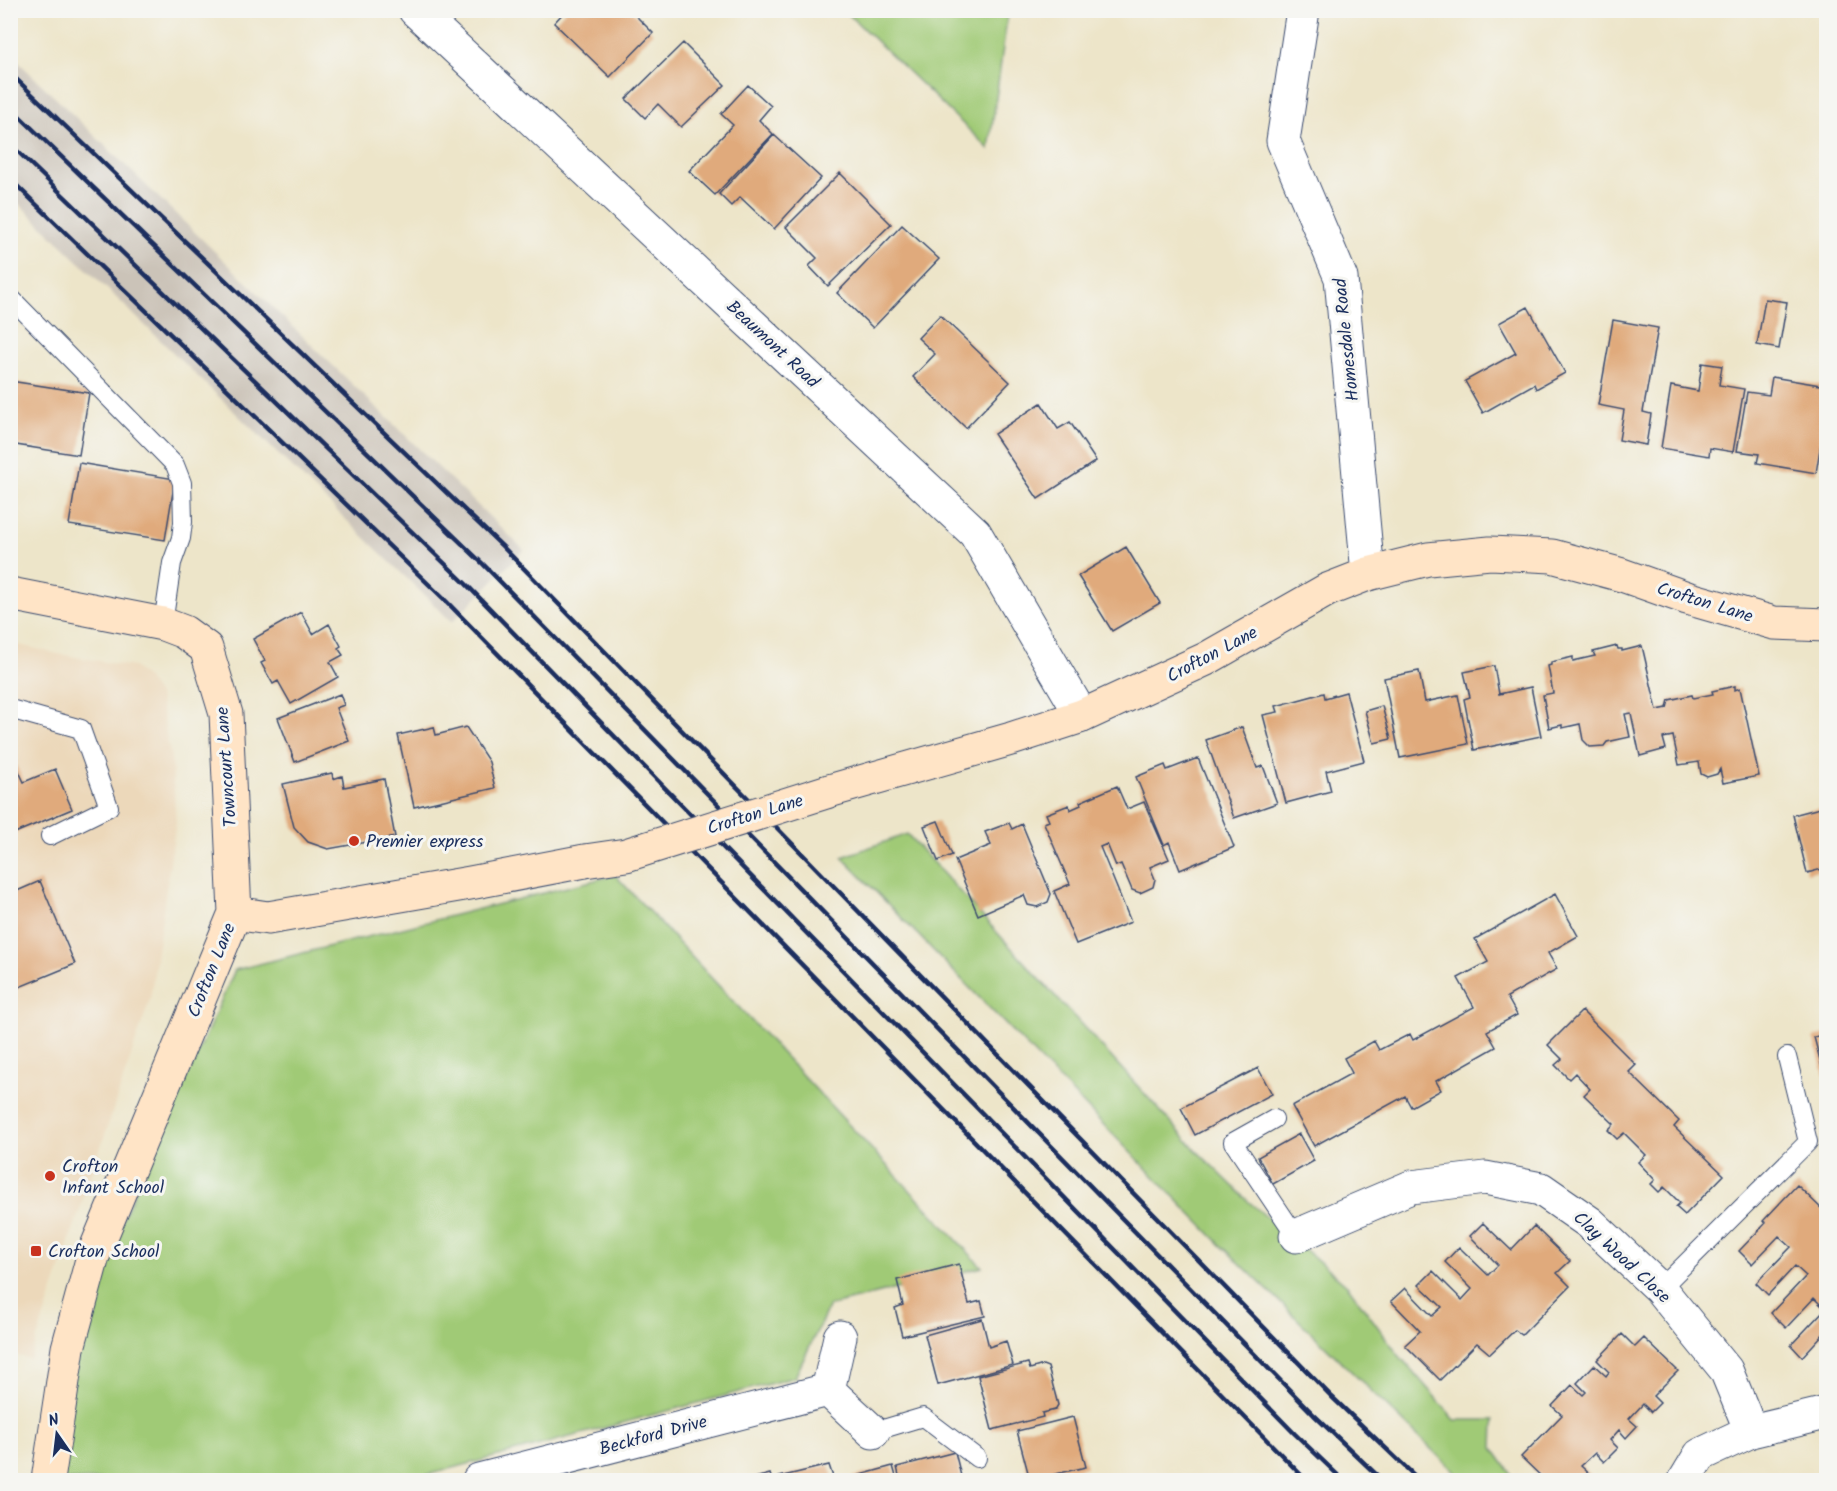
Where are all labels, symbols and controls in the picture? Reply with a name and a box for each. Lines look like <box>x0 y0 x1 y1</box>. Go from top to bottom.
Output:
street label: Homesdale Road <box>1327 276 1368 403</box>
street label: Beaumont Road <box>719 294 826 397</box>
street label: Crofton Lane <box>1653 575 1756 632</box>
street label: Crofton Lane <box>1162 619 1263 691</box>
street label: Towncourt Lane <box>209 706 246 828</box>
street label: Crofton Lane <box>704 787 807 844</box>
place label: Premier express <box>366 828 484 857</box>
marker: Premier express <box>347 834 361 848</box>
street label: Crofton Lane <box>180 919 244 1022</box>
place label: Crofton Infant School <box>62 1153 165 1203</box>
marker: Crofton Infant School <box>43 1169 57 1183</box>
street label: Clay Wood Close <box>1565 1205 1677 1311</box>
place label: Crofton School <box>48 1238 160 1267</box>
marker: Crofton School <box>29 1244 43 1258</box>
north arrow <box>27 1404 87 1464</box>
text: N <box>46 1408 62 1434</box>
street label: Beckford Drive <box>596 1408 711 1465</box>

